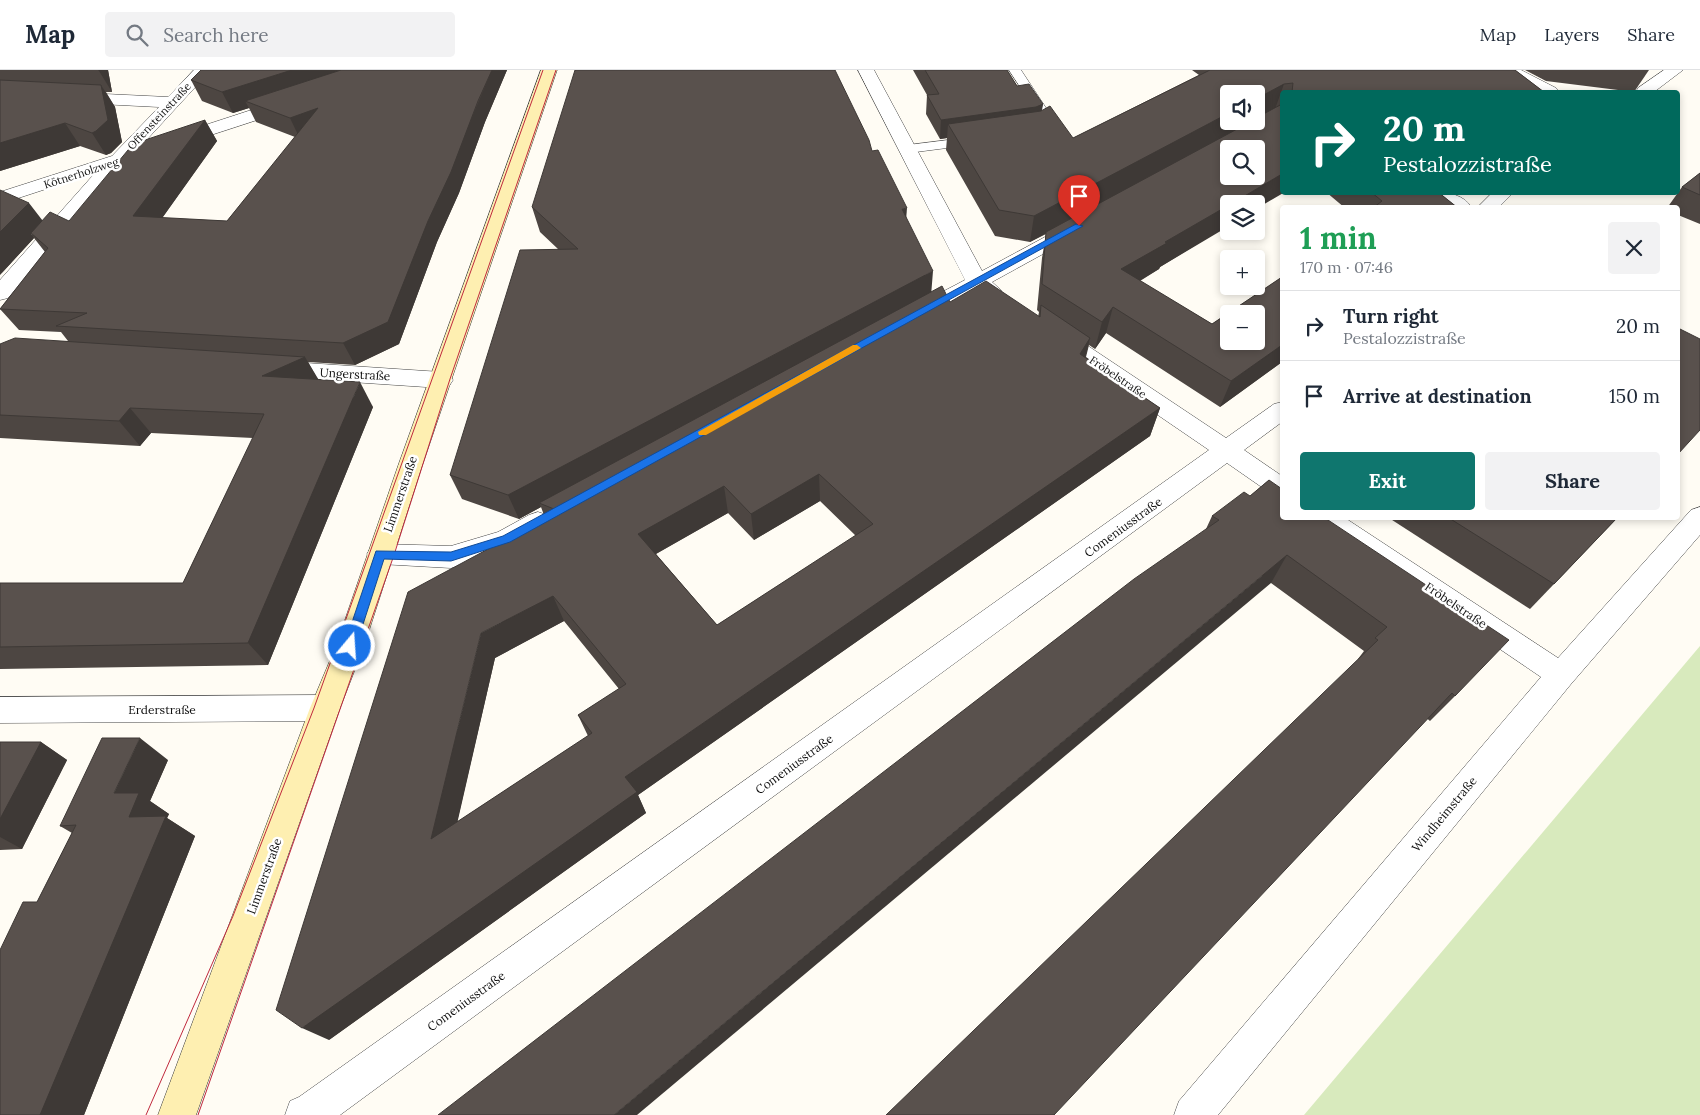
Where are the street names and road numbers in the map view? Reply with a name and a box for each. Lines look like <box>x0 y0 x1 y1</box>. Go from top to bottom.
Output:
street label: Offensteinstraße <box>124 79 194 153</box>
street label: Kötnerholzweg <box>42 154 121 192</box>
street label: Fröbelstraße <box>1087 353 1149 401</box>
street label: Ungerstraße <box>319 365 391 383</box>
street label: Limmerstraße <box>380 453 420 534</box>
street label: Comeniusstraße <box>1081 494 1165 560</box>
street label: Fröbelstraße <box>1422 579 1490 631</box>
street label: Erderstraße <box>128 702 196 717</box>
street label: Comeniusstraße <box>752 731 836 797</box>
street label: Windheimstraße <box>1408 773 1480 855</box>
street label: Limmerstraße <box>243 836 285 916</box>
street label: Comeniusstraße <box>424 968 508 1034</box>

